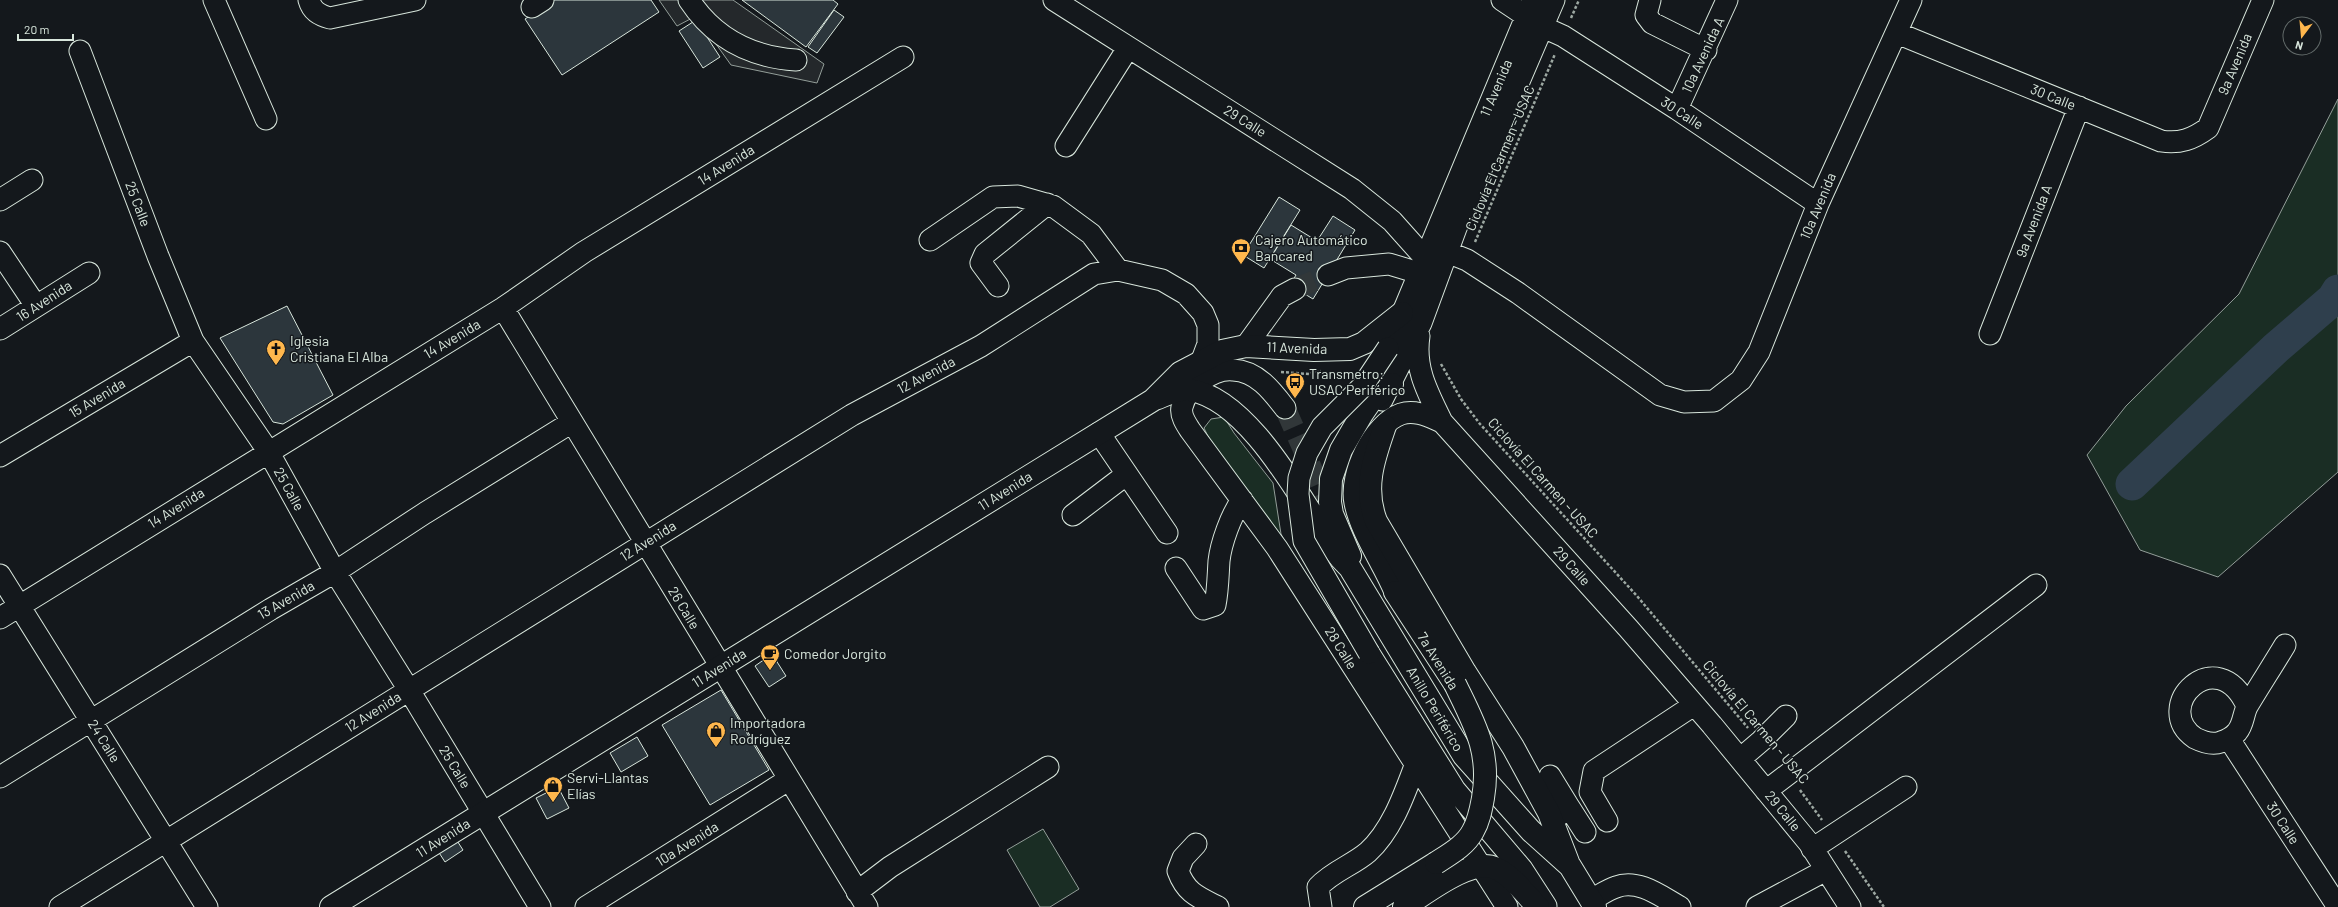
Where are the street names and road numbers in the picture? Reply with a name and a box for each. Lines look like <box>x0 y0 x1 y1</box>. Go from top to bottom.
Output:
street label: 10a Avenida A <box>1678 14 1728 96</box>
street label: 9a Avenida <box>2214 30 2255 97</box>
street label: 11 Avenida <box>1476 57 1515 119</box>
street label: 30 Calle <box>2028 80 2078 113</box>
street label: Ciclovía El Carmen - USAC <box>1461 83 1538 233</box>
street label: 30 Calle <box>1658 93 1707 133</box>
street label: 29 Calle <box>1221 101 1270 140</box>
street label: 14 Avenida <box>694 141 757 189</box>
street label: 10a Avenida <box>1796 170 1839 242</box>
street label: 25 Calle <box>122 179 155 229</box>
street label: 9a Avenida A <box>2012 182 2055 260</box>
street label: 16 Avenida <box>13 276 75 325</box>
street label: 14 Avenida <box>420 315 483 362</box>
street label: 11 Avenida <box>1266 338 1328 357</box>
street label: 12 Avenida <box>894 352 958 397</box>
street label: 15 Avenida <box>65 374 128 421</box>
street label: Ciclovía El Carmen - USAC <box>1485 414 1602 541</box>
street label: 25 Calle <box>271 464 308 513</box>
street label: 11 Avenida <box>975 467 1035 514</box>
street label: 14 Avenida <box>144 484 207 532</box>
street label: 12 Avenida <box>616 517 679 565</box>
street label: 29 Calle <box>1550 542 1594 589</box>
street label: 13 Avenida <box>254 577 317 623</box>
street label: 26 Calle <box>665 583 704 632</box>
street label: 28 Calle <box>1322 623 1361 672</box>
street label: 7a Avenida <box>1414 629 1463 693</box>
street label: 11 Avenida <box>689 644 749 691</box>
street label: Ciclovía El Carmen - USAC <box>1700 656 1813 787</box>
street label: Anillo Periférico <box>1403 663 1467 754</box>
street label: 12 Avenida <box>341 688 404 736</box>
street label: 24 Calle <box>85 716 124 765</box>
street label: 25 Calle <box>436 742 475 791</box>
street label: 29 Calle <box>1762 787 1805 834</box>
street label: 30 Calle <box>2263 798 2303 847</box>
street label: 11 Avenida <box>413 814 473 861</box>
street label: 10a Avenida <box>652 818 721 870</box>

